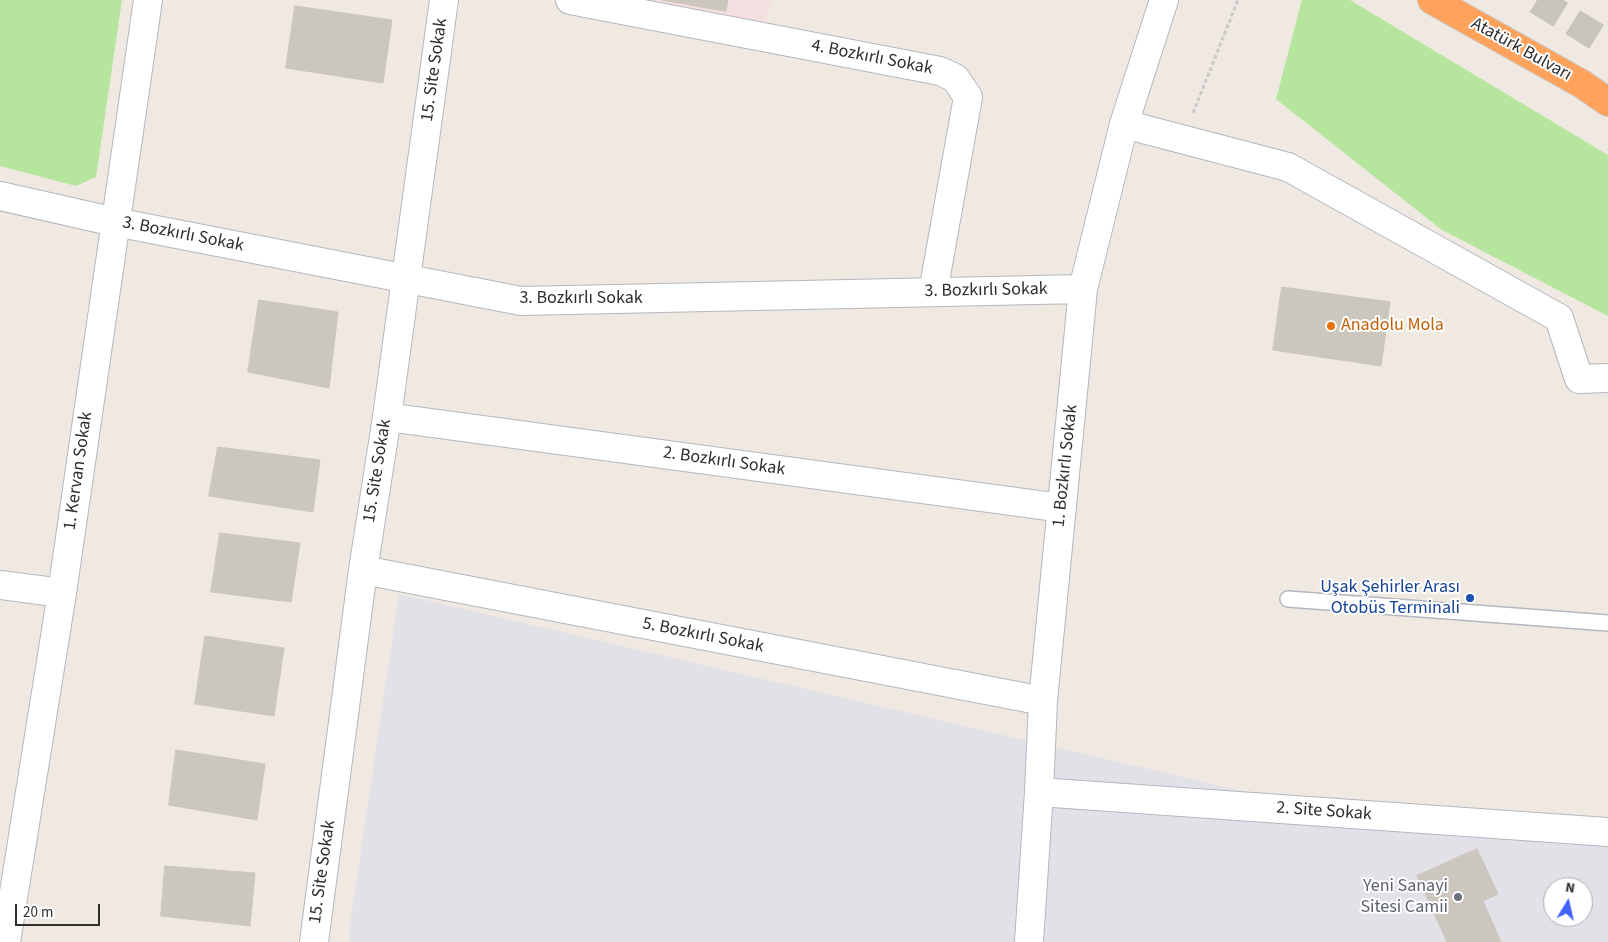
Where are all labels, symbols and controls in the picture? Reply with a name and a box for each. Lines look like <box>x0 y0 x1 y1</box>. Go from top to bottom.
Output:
street label: Atatürk Bulvarı <box>1467 14 1575 86</box>
street label: 15. Site Sokak <box>417 17 453 123</box>
street label: 4. Bozkırlı Sokak <box>809 36 935 80</box>
street label: 3. Bozkırlı Sokak <box>120 213 246 257</box>
street label: 3. Bozkırlı Sokak <box>924 279 1048 303</box>
street label: 3. Bozkırlı Sokak <box>519 288 643 310</box>
place label: Anadolu Mola <box>1341 315 1444 337</box>
marker: Anadolu Mola <box>1325 320 1337 332</box>
street label: 1. Bozkırlı Sokak <box>1049 404 1083 528</box>
street label: 1. Kervan Sokak <box>60 410 98 532</box>
street label: 15. Site Sokak <box>359 418 397 524</box>
street label: 2. Bozkırlı Sokak <box>661 443 787 481</box>
place label: Uşak Şehirler Arası Otobüs Terminali <box>1320 577 1460 620</box>
marker: Uşak Şehirler Arası Otobüs Terminali <box>1464 592 1476 604</box>
street label: 5. Bozkırlı Sokak <box>640 614 766 658</box>
street label: 2. Site Sokak <box>1276 798 1372 826</box>
street label: 15. Site Sokak <box>305 819 341 925</box>
place label: Yeni Sanayi Sitesi Camii <box>1360 876 1448 919</box>
north arrow <box>1543 877 1593 927</box>
text: N <box>1564 878 1576 899</box>
marker: Yeni Sanayi Sitesi Camii <box>1452 891 1464 903</box>
scale bar <box>18 894 102 926</box>
text: 20 m <box>23 902 53 923</box>

